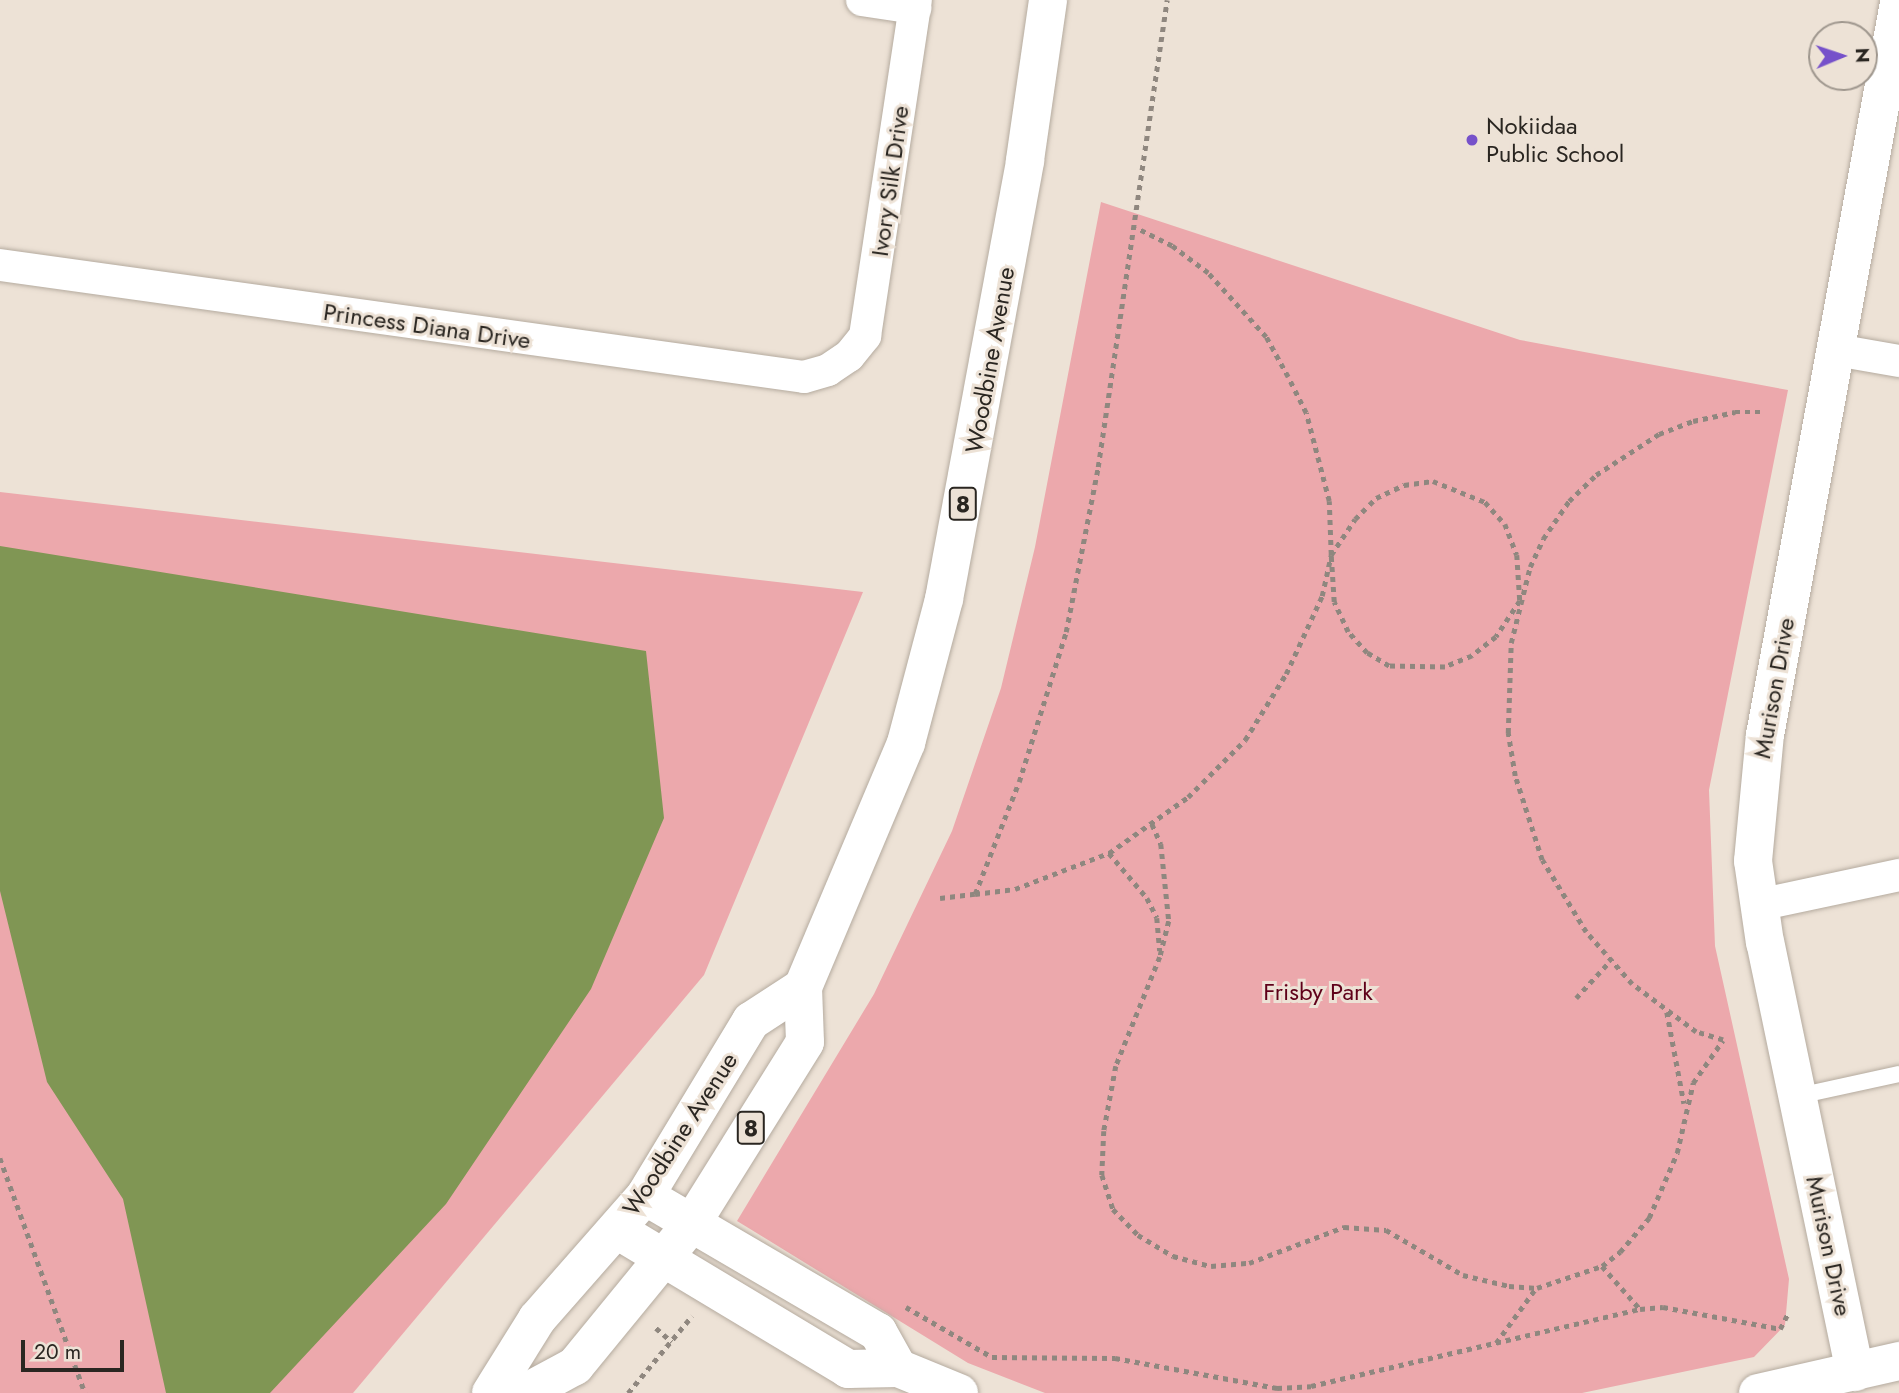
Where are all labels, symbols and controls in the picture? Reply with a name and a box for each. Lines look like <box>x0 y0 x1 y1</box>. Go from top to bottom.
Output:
north arrow <box>1808 21 1878 91</box>
text: N <box>1849 47 1876 63</box>
street label: Ivory Silk Drive <box>865 104 915 258</box>
place label: Nokiidaa Public School <box>1486 112 1624 168</box>
marker: Nokiidaa Public School <box>1464 132 1480 148</box>
street label: Woodbine Avenue <box>959 265 1021 455</box>
street label: Princess Diana Drive <box>322 297 532 355</box>
road number: 8 <box>947 484 979 524</box>
street label: Murison Drive <box>1747 615 1801 761</box>
park label: Frisby Park <box>1263 978 1373 1006</box>
street label: Woodbine Avenue <box>617 1047 743 1221</box>
road number: 8 <box>735 1108 767 1148</box>
street label: Murison Drive <box>1800 1173 1858 1319</box>
scale bar <box>24 1326 128 1370</box>
text: 20 m <box>34 1337 81 1367</box>

